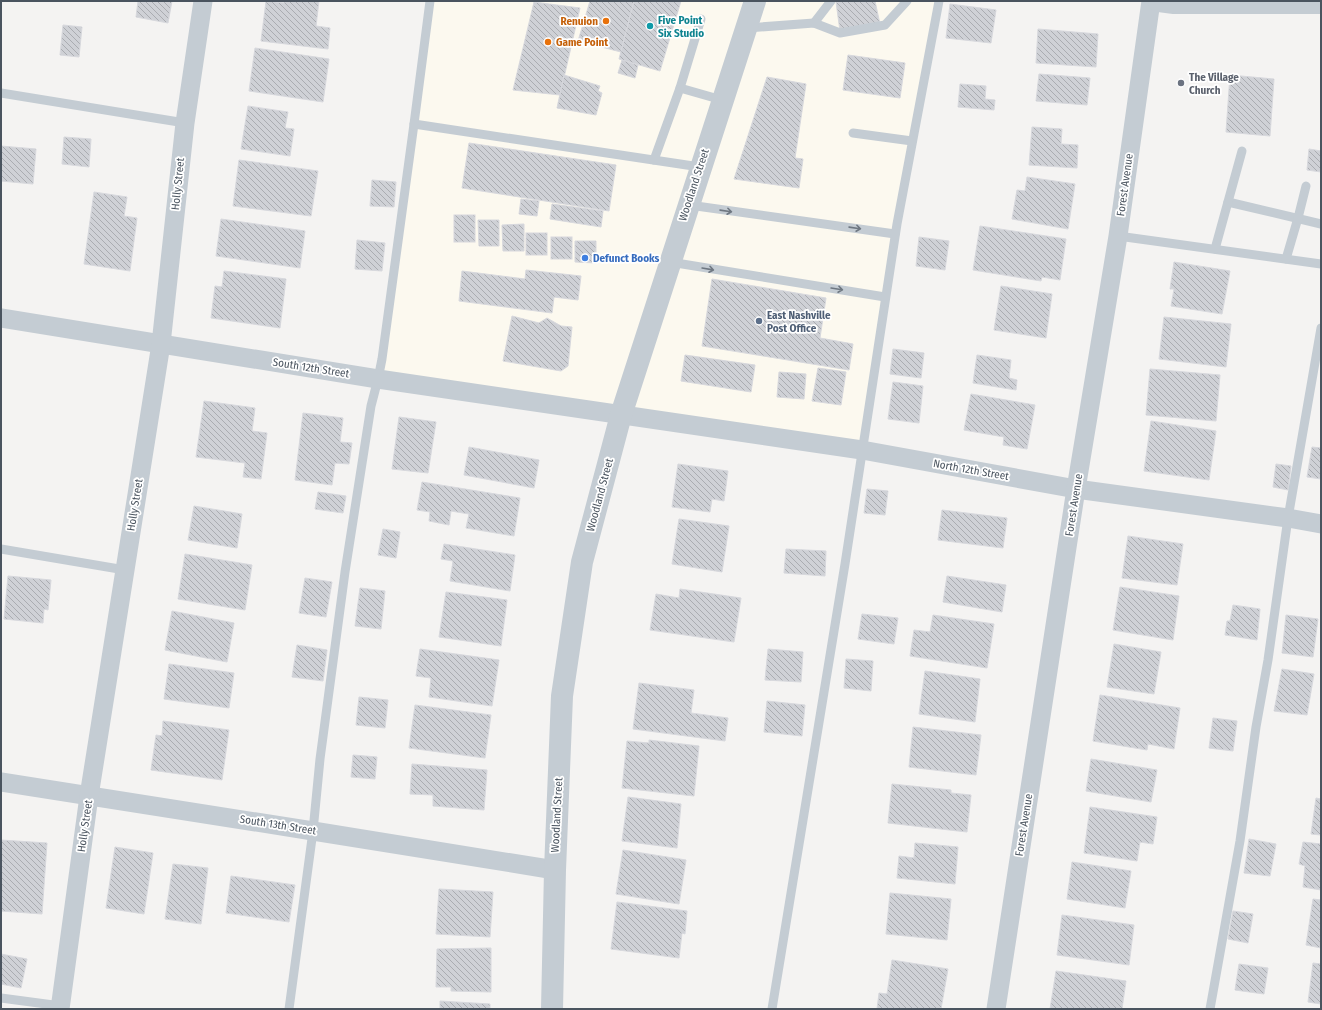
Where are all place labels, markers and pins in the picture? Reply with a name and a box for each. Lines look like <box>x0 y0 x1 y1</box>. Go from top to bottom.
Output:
place label: Five Point Six Studio <box>658 14 704 40</box>
place label: Renuion <box>560 15 598 28</box>
marker: Renuion <box>601 16 611 26</box>
marker: Five Point Six Studio <box>645 21 655 31</box>
place label: Game Point <box>556 36 608 49</box>
marker: Game Point <box>543 37 553 47</box>
place label: The Village Church <box>1189 71 1239 97</box>
marker: The Village Church <box>1176 78 1186 88</box>
place label: Defunct Books <box>593 252 660 265</box>
marker: Defunct Books <box>580 253 590 263</box>
place label: East Nashville Post Office <box>767 309 831 335</box>
marker: East Nashville Post Office <box>754 316 764 326</box>

